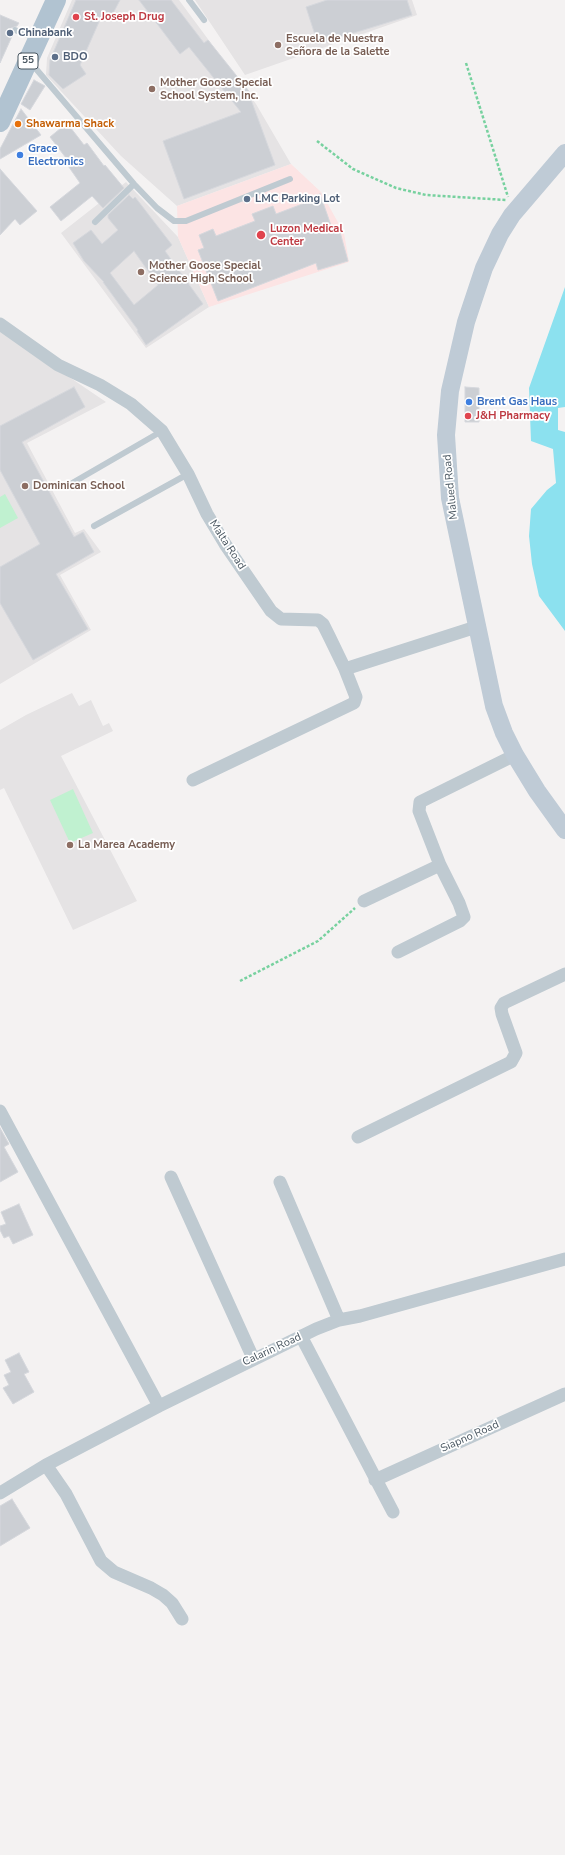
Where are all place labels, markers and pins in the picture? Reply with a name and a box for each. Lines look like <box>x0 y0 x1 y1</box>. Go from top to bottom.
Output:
place label: St. Joseph Drug <box>84 10 164 24</box>
marker: St. Joseph Drug <box>71 12 81 22</box>
place label: Chinabank <box>18 26 72 40</box>
marker: Chinabank <box>5 28 15 38</box>
place label: Escuela de Nuestra Señora de la Salette <box>286 32 389 58</box>
marker: Escuela de Nuestra Señora de la Salette <box>273 40 283 50</box>
place label: BDO <box>63 50 88 64</box>
marker: BDO <box>50 52 60 62</box>
place label: Mother Goose Special School System, Inc. <box>160 76 272 102</box>
marker: Mother Goose Special School System, Inc. <box>147 84 157 94</box>
place label: Shawarma Shack <box>26 117 114 131</box>
marker: Shawarma Shack <box>13 119 23 129</box>
place label: Grace Electronics <box>28 142 84 168</box>
marker: Grace Electronics <box>15 150 25 160</box>
place label: LMC Parking Lot <box>255 192 340 206</box>
marker: LMC Parking Lot <box>242 194 252 204</box>
place label: Luzon Medical Center <box>270 222 343 248</box>
marker: Luzon Medical Center <box>255 229 267 241</box>
place label: Mother Goose Special Science High School <box>149 259 261 285</box>
marker: Mother Goose Special Science High School <box>136 267 146 277</box>
place label: Brent Gas Haus <box>477 395 557 409</box>
marker: Brent Gas Haus <box>464 397 474 407</box>
place label: J&H Pharmacy <box>476 409 550 423</box>
marker: J&H Pharmacy <box>463 411 473 421</box>
place label: Dominican School <box>33 479 125 493</box>
marker: Dominican School <box>20 481 30 491</box>
place label: La Marea Academy <box>78 838 175 852</box>
marker: La Marea Academy <box>65 840 75 850</box>

